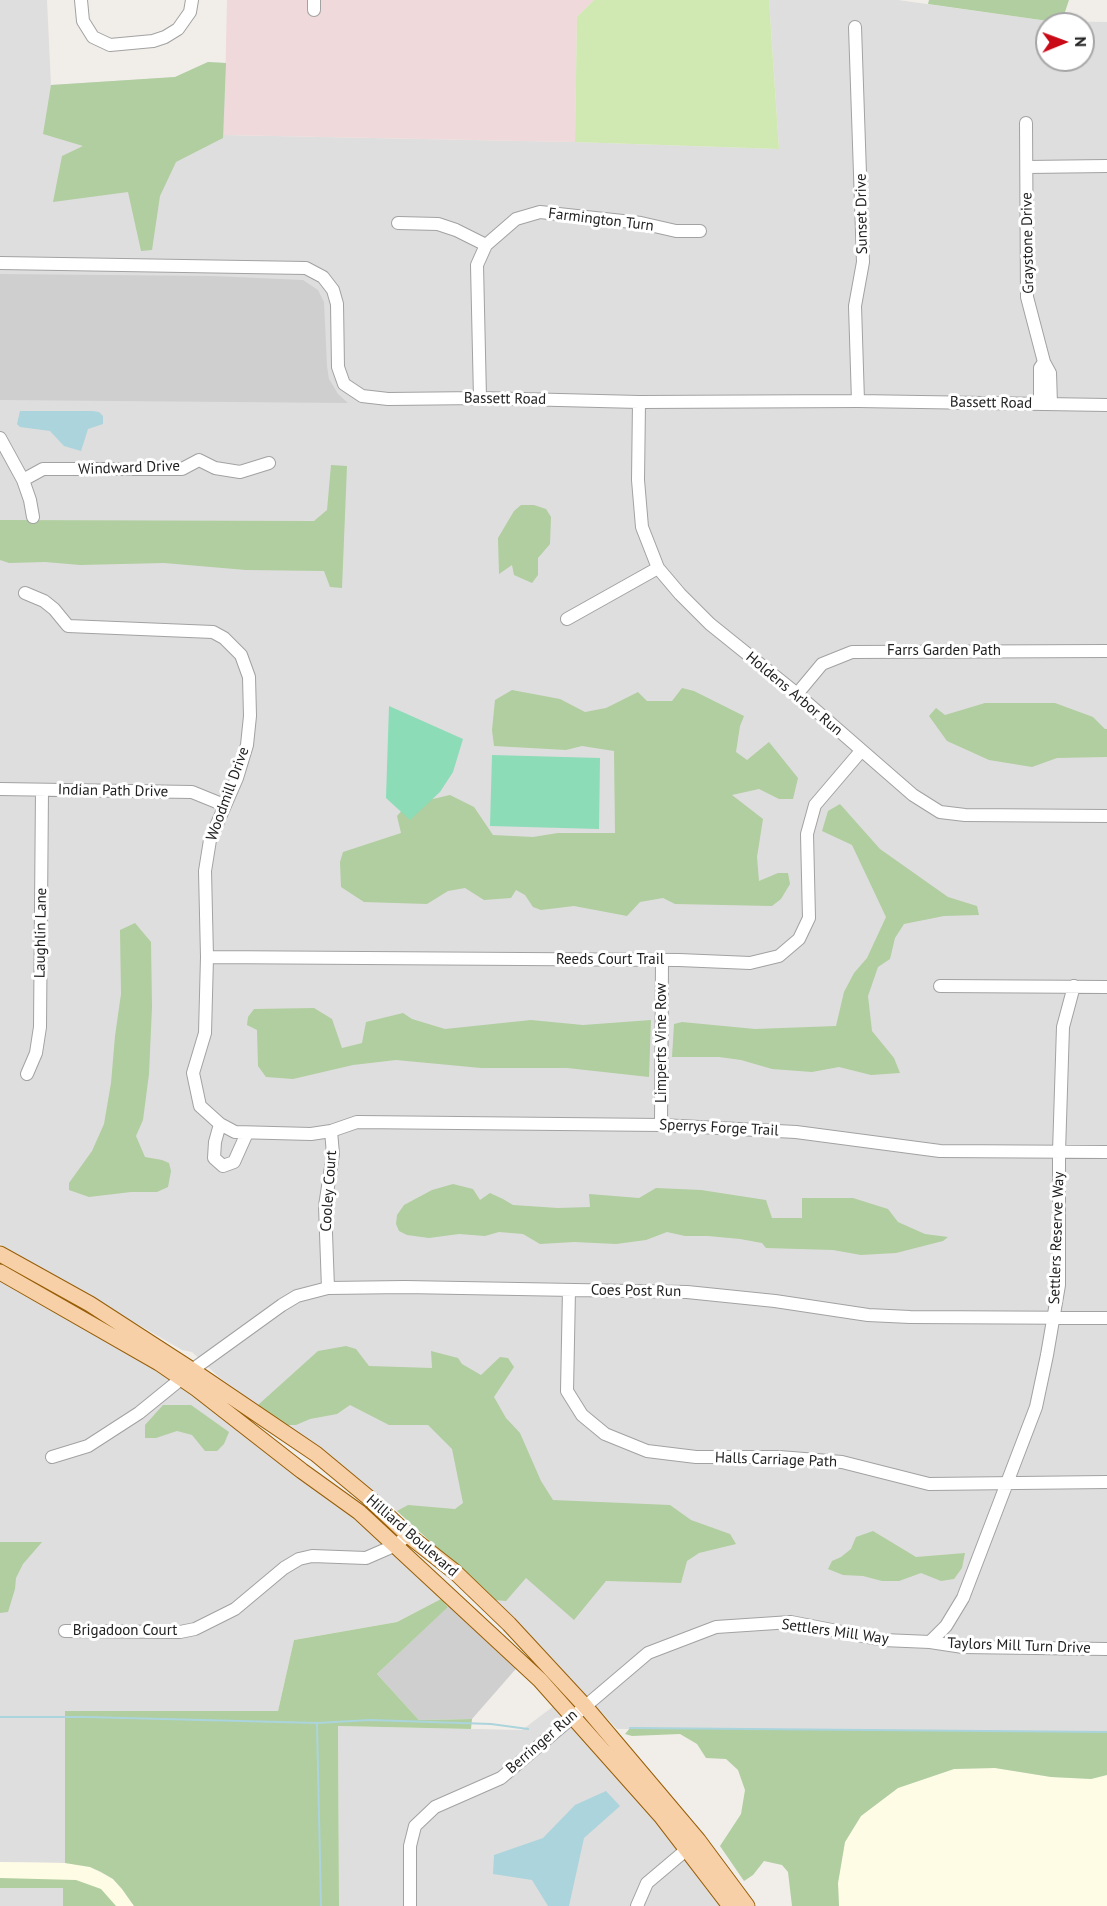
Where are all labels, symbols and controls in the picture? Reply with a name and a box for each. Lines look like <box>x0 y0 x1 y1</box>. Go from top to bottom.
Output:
north arrow <box>1035 12 1095 72</box>
text: N <box>1071 36 1091 47</box>
street label: Sunset Drive <box>852 173 872 255</box>
street label: Graystone Drive <box>1018 192 1038 294</box>
street label: Farmington Turn <box>547 205 655 235</box>
street label: Bassett Road <box>464 389 546 409</box>
street label: Bassett Road <box>950 393 1032 413</box>
street label: Windward Drive <box>78 457 180 479</box>
street label: Farrs Garden Path <box>887 642 1001 660</box>
street label: Holdens Arbor Run <box>742 648 846 740</box>
street label: Woodmill Drive <box>203 745 253 843</box>
street label: Indian Path Drive <box>58 781 168 801</box>
street label: Laughlin Lane <box>31 888 51 978</box>
street label: Reeds Court Trail <box>556 951 664 969</box>
street label: Limperts Vine Row <box>653 983 671 1103</box>
street label: Sperrys Forge Trail <box>659 1116 779 1140</box>
street label: Cooley Court <box>317 1150 341 1232</box>
street label: Settlers Reserve Way <box>1046 1171 1068 1305</box>
street label: Coes Post Run <box>591 1281 681 1301</box>
street label: Halls Carriage Path <box>715 1449 837 1471</box>
street label: Hilliard Boulevard <box>362 1491 462 1581</box>
street label: Settlers Mill Way <box>780 1616 890 1648</box>
street label: Brigadoon Court <box>73 1622 177 1640</box>
street label: Taylors Mill Turn Drive <box>947 1635 1091 1657</box>
street label: Berringer Run <box>503 1706 581 1778</box>

